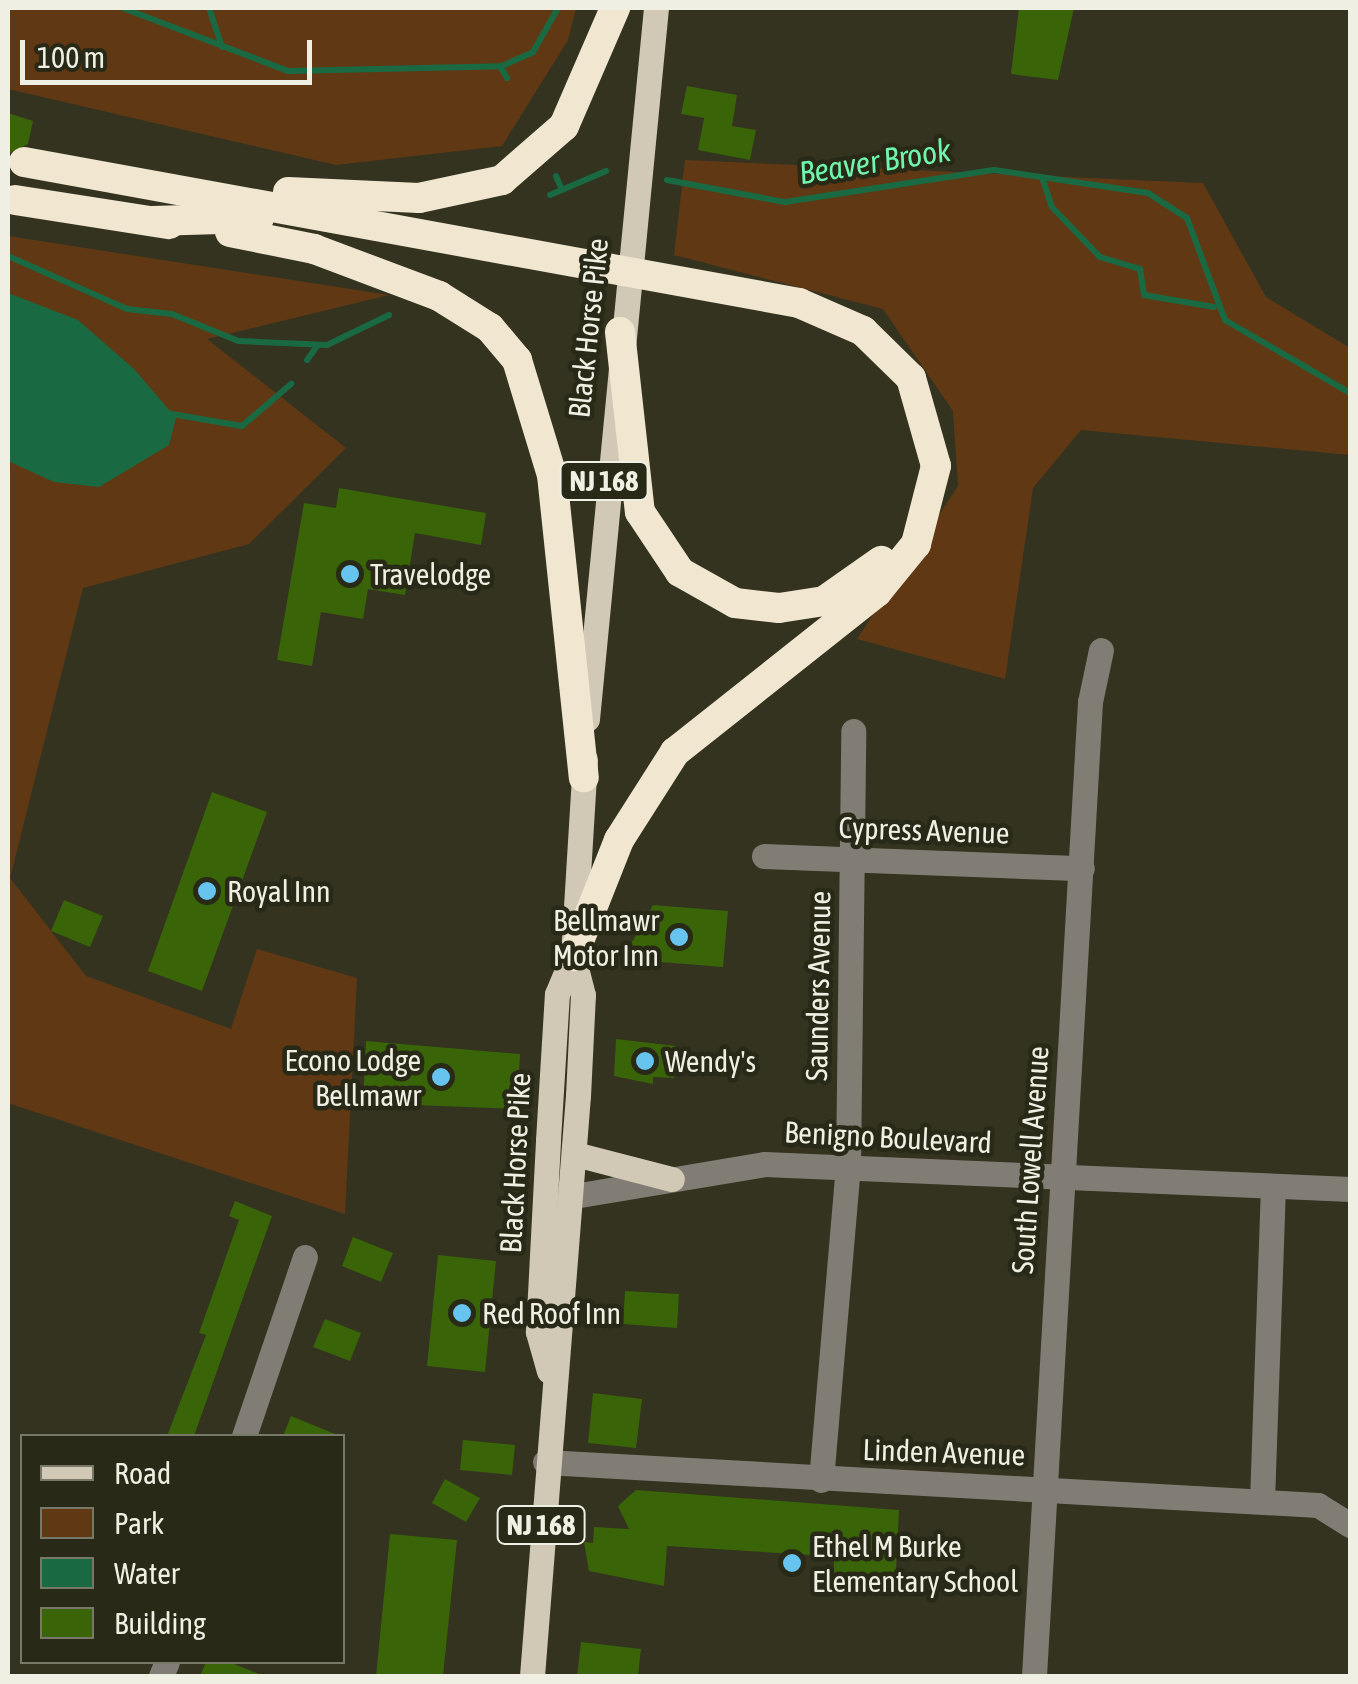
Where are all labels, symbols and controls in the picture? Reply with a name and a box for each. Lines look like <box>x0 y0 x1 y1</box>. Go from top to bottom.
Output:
scale bar <box>25 20 318 82</box>
text: 100 m <box>37 40 105 74</box>
water label: Beaver Brook <box>796 131 954 193</box>
street label: Black Horse Pike <box>561 236 615 420</box>
road number: NJ 168 <box>559 458 649 504</box>
place label: Travelodge <box>370 556 491 592</box>
marker: Travelodge <box>339 563 361 585</box>
street label: Cypress Avenue <box>838 809 1010 851</box>
place label: Royal Inn <box>227 873 331 909</box>
marker: Royal Inn <box>196 880 218 902</box>
street label: Saunders Avenue <box>798 891 838 1081</box>
place label: Bellmawr Motor Inn <box>553 902 659 972</box>
marker: Bellmawr Motor Inn <box>668 926 690 948</box>
place label: Econo Lodge Bellmawr <box>284 1042 421 1112</box>
place label: Wendy's <box>665 1043 756 1079</box>
street label: South Lowell Avenue <box>1004 1045 1056 1275</box>
marker: Wendy's <box>634 1050 656 1072</box>
marker: Econo Lodge Bellmawr <box>430 1066 452 1088</box>
street label: Black Horse Pike <box>492 1072 538 1254</box>
street label: Benigno Boulevard <box>783 1114 993 1160</box>
place label: Red Roof Inn <box>482 1295 621 1331</box>
marker: Red Roof Inn <box>451 1302 473 1324</box>
street label: Linden Avenue <box>862 1431 1026 1473</box>
legend <box>20 1434 345 1664</box>
text: Road <box>114 1456 171 1490</box>
road number: NJ 168 <box>496 1502 586 1548</box>
text: Park <box>114 1506 164 1540</box>
place label: Ethel M Burke Elementary School <box>812 1528 1018 1598</box>
marker: Ethel M Burke Elementary School <box>781 1552 803 1574</box>
text: Water <box>114 1556 180 1590</box>
text: Building <box>114 1606 206 1640</box>

